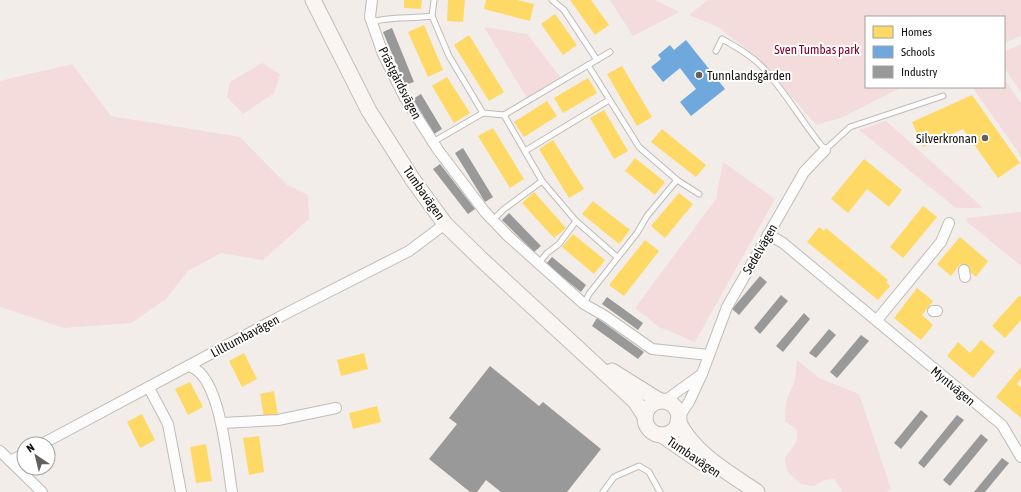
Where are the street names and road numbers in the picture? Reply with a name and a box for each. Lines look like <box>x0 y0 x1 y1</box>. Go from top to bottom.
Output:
street label: Prästgårdsvägen <box>375 44 425 122</box>
street label: Tumbavägen <box>400 163 448 223</box>
street label: Sedelvägen <box>740 221 780 277</box>
street label: Lilltumbavägen <box>208 312 282 360</box>
street label: Myntvägen <box>928 363 978 409</box>
street label: Tumbavägen <box>664 434 724 480</box>

